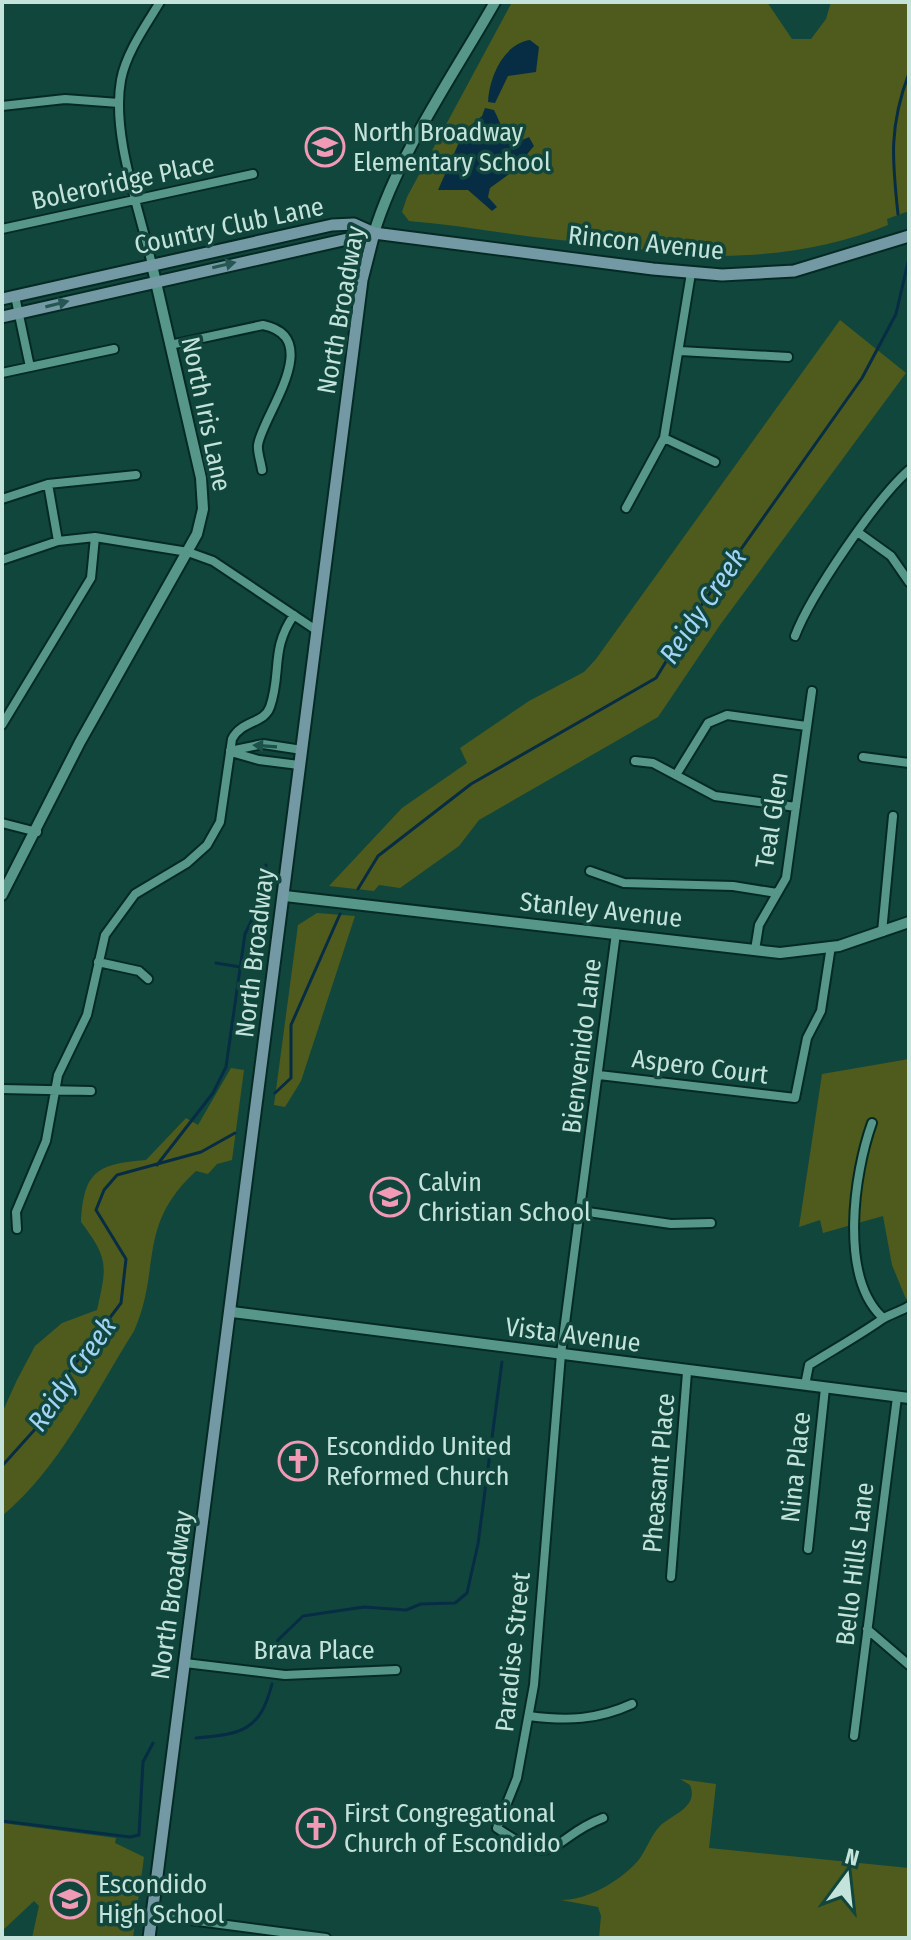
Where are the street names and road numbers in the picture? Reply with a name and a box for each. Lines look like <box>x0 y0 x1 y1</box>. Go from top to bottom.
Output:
street label: Boleroridge Place <box>29 147 217 217</box>
street label: Country Club Lane <box>131 191 327 261</box>
street label: Rincon Avenue <box>566 219 726 267</box>
street label: North Broadway <box>311 223 371 396</box>
street label: North Iris Lane <box>175 334 237 494</box>
street label: Teal Glen <box>749 770 795 870</box>
street label: North Broadway <box>229 866 281 1039</box>
street label: Stanley Avenue <box>518 886 684 934</box>
street label: Bienvenido Lane <box>556 957 608 1135</box>
street label: Aspero Court <box>630 1043 770 1091</box>
street label: Vista Avenue <box>504 1311 642 1359</box>
street label: Pheasant Place <box>637 1392 681 1554</box>
street label: Nina Place <box>775 1410 817 1524</box>
street label: Bello Hills Lane <box>830 1481 880 1647</box>
street label: North Broadway <box>145 1508 199 1681</box>
street label: Paradise Street <box>489 1570 537 1733</box>
street label: Brava Place <box>253 1635 375 1666</box>

